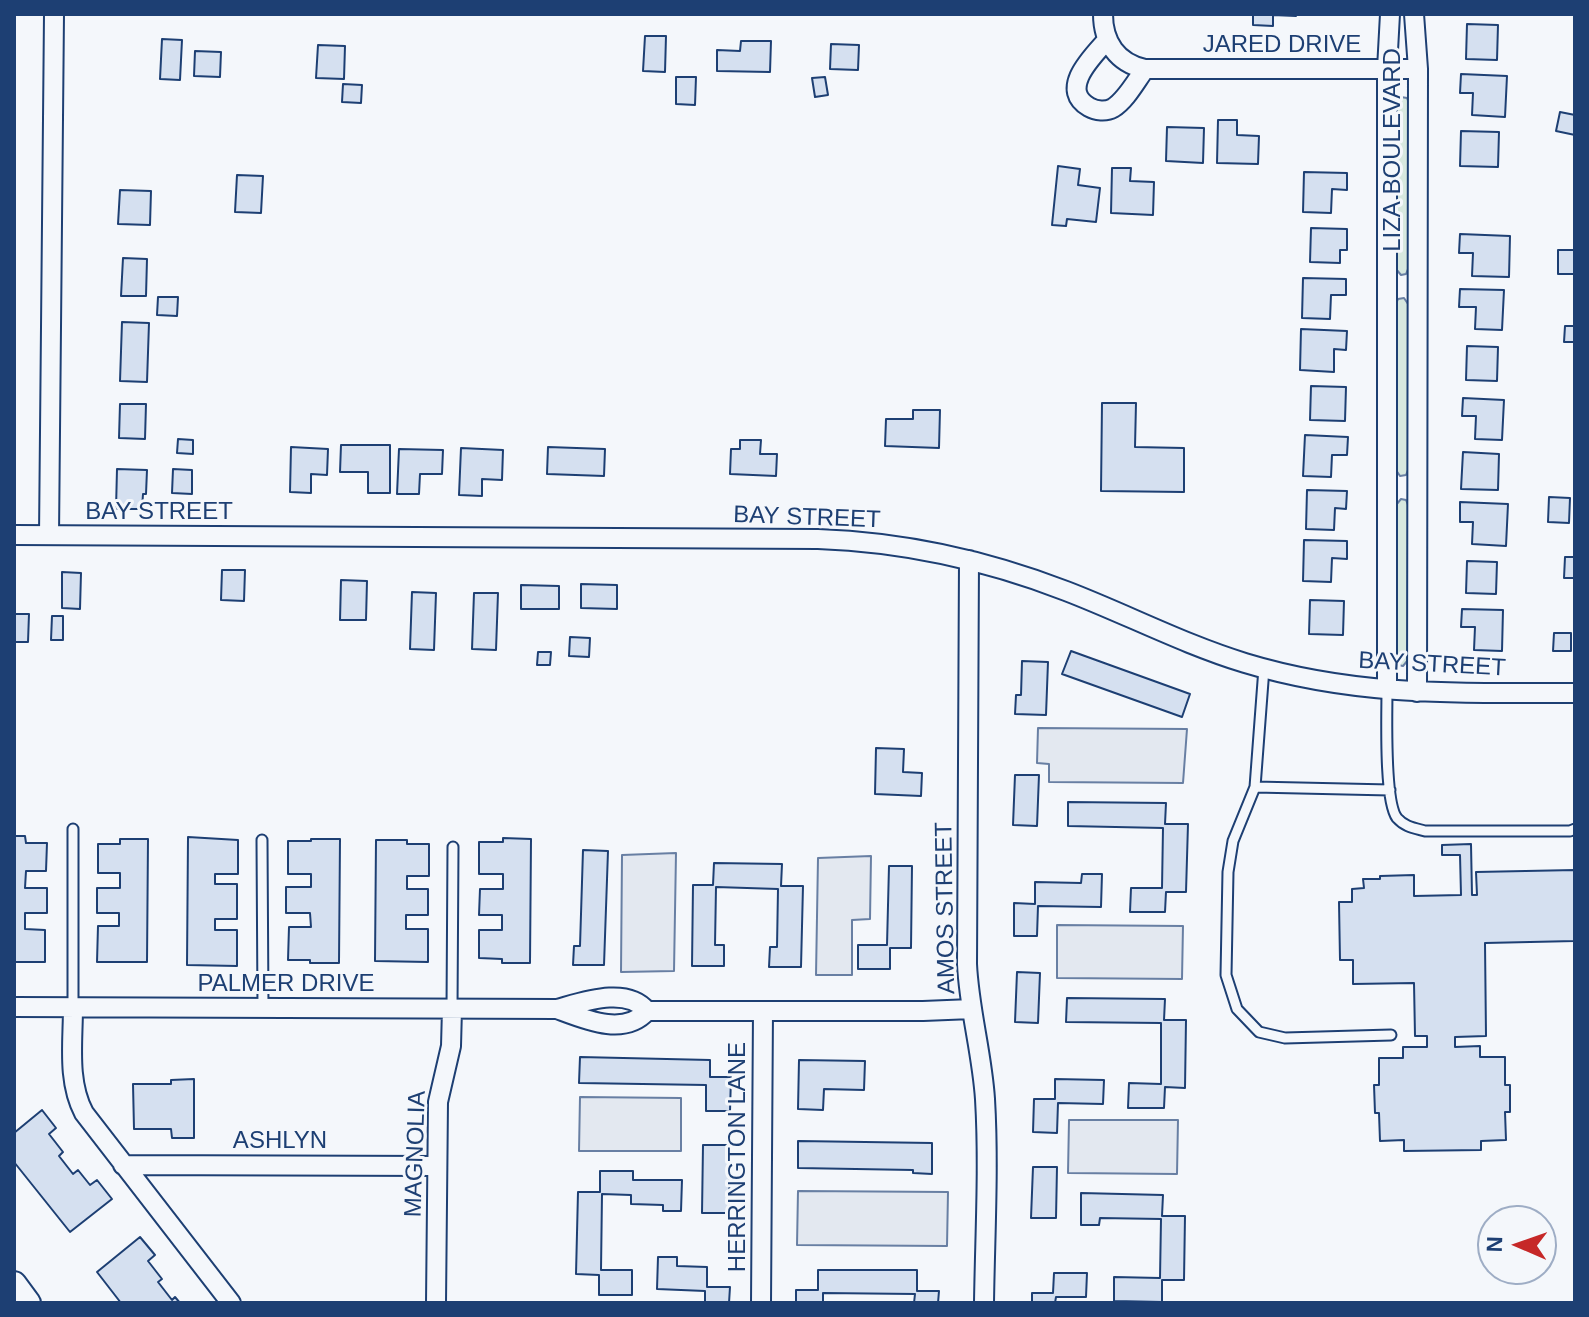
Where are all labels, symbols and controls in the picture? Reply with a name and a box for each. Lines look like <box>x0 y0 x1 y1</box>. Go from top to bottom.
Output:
street label: JARED DRIVE <box>1203 31 1361 59</box>
street label: LIZA BOULEVARD <box>1379 48 1407 252</box>
street label: BAY STREET <box>85 498 233 526</box>
street label: BAY STREET <box>733 501 881 535</box>
street label: BAY STREET <box>1358 647 1506 683</box>
street label: AMOS STREET <box>930 822 962 994</box>
street label: PALMER DRIVE <box>198 970 374 998</box>
street label: HERRINGTON LANE <box>724 1042 752 1272</box>
street label: MAGNOLIA <box>399 1090 433 1218</box>
street label: ASHLYN <box>233 1127 327 1155</box>
north arrow <box>1477 1205 1557 1285</box>
text: N <box>1482 1236 1507 1253</box>

